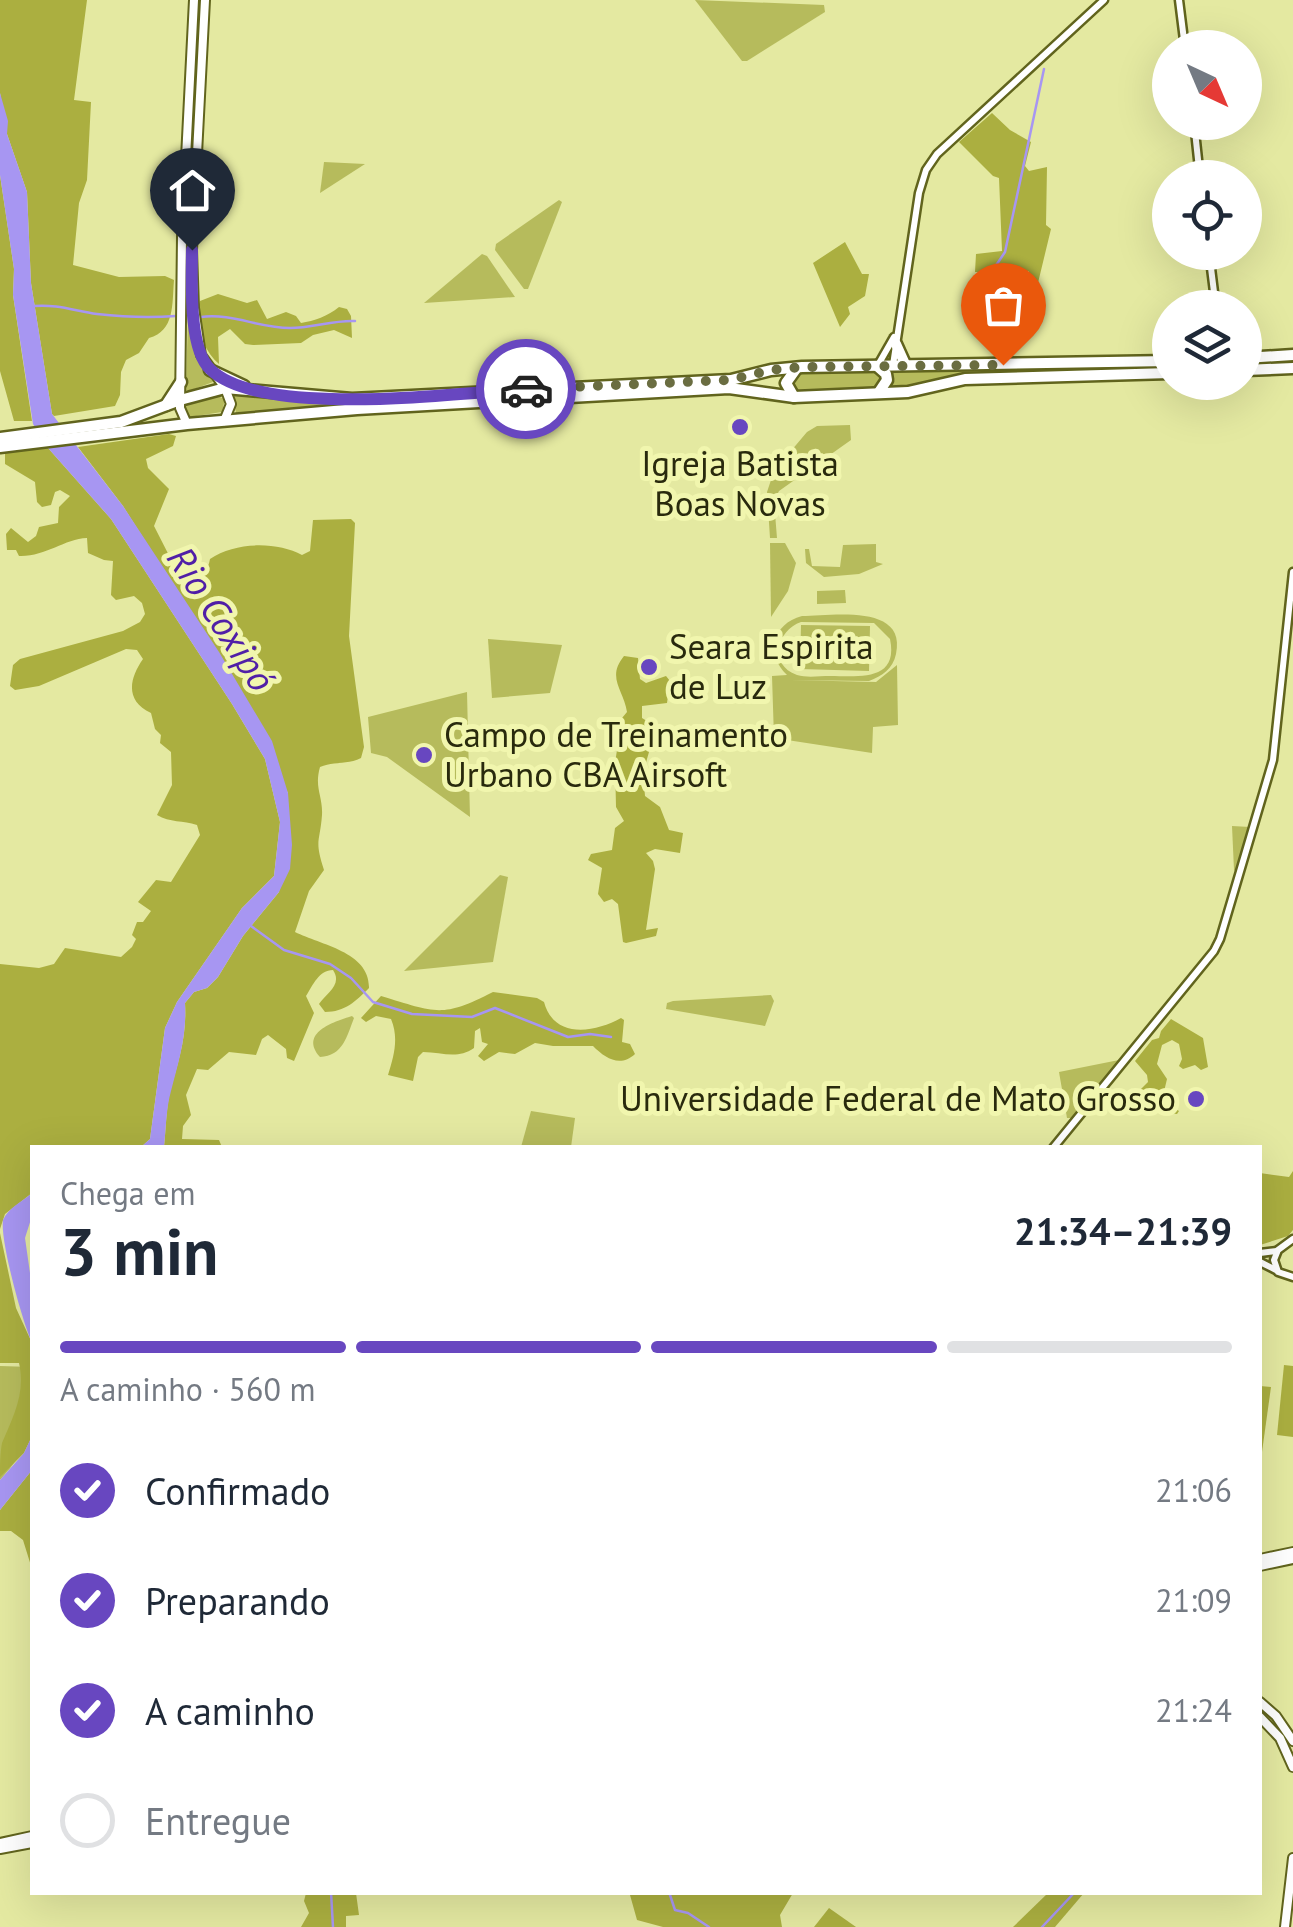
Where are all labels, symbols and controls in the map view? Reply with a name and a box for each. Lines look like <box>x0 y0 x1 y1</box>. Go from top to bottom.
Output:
north arrow <box>1152 30 1262 140</box>
map controls <box>1152 30 1262 400</box>
pin <box>150 148 235 251</box>
button: locate <box>1152 160 1262 270</box>
icon: home <box>165 163 220 218</box>
pin <box>961 263 1046 366</box>
icon: bag <box>976 278 1031 333</box>
button: layers <box>1152 290 1262 400</box>
courier <box>476 339 576 439</box>
icon: car <box>499 362 554 417</box>
marker: Igreja Batista Boas Novas <box>729 416 751 438</box>
place label: Igreja Batista Boas Novas <box>641 440 839 526</box>
water label: Rio Coxipó <box>157 536 287 700</box>
place label: Seara Espirita de Luz <box>669 623 874 709</box>
marker: Seara Espirita de Luz <box>638 656 660 678</box>
place label: Campo de Treinamento Urbano CBA Airsoft <box>444 711 788 797</box>
marker: Campo de Treinamento Urbano CBA Airsoft <box>413 744 435 766</box>
place label: Universidade Federal de Mato Grosso <box>620 1075 1176 1121</box>
marker: Universidade Federal de Mato Grosso <box>1185 1088 1207 1110</box>
text: Chega em <box>60 1172 196 1214</box>
text: 21:34–21:39 <box>1014 1206 1232 1255</box>
text: 3 min <box>60 1209 219 1293</box>
text: A caminho · 560 m <box>60 1368 315 1410</box>
icon: check <box>60 1463 115 1518</box>
text: Confirmado <box>145 1466 330 1515</box>
text: 21:06 <box>1155 1469 1232 1511</box>
icon: check <box>60 1573 115 1628</box>
text: Preparando <box>145 1576 330 1625</box>
text: 21:09 <box>1155 1579 1232 1621</box>
icon: check <box>60 1683 115 1738</box>
text: A caminho <box>145 1686 315 1735</box>
text: 21:24 <box>1155 1689 1232 1731</box>
text: Entregue <box>145 1796 291 1845</box>

